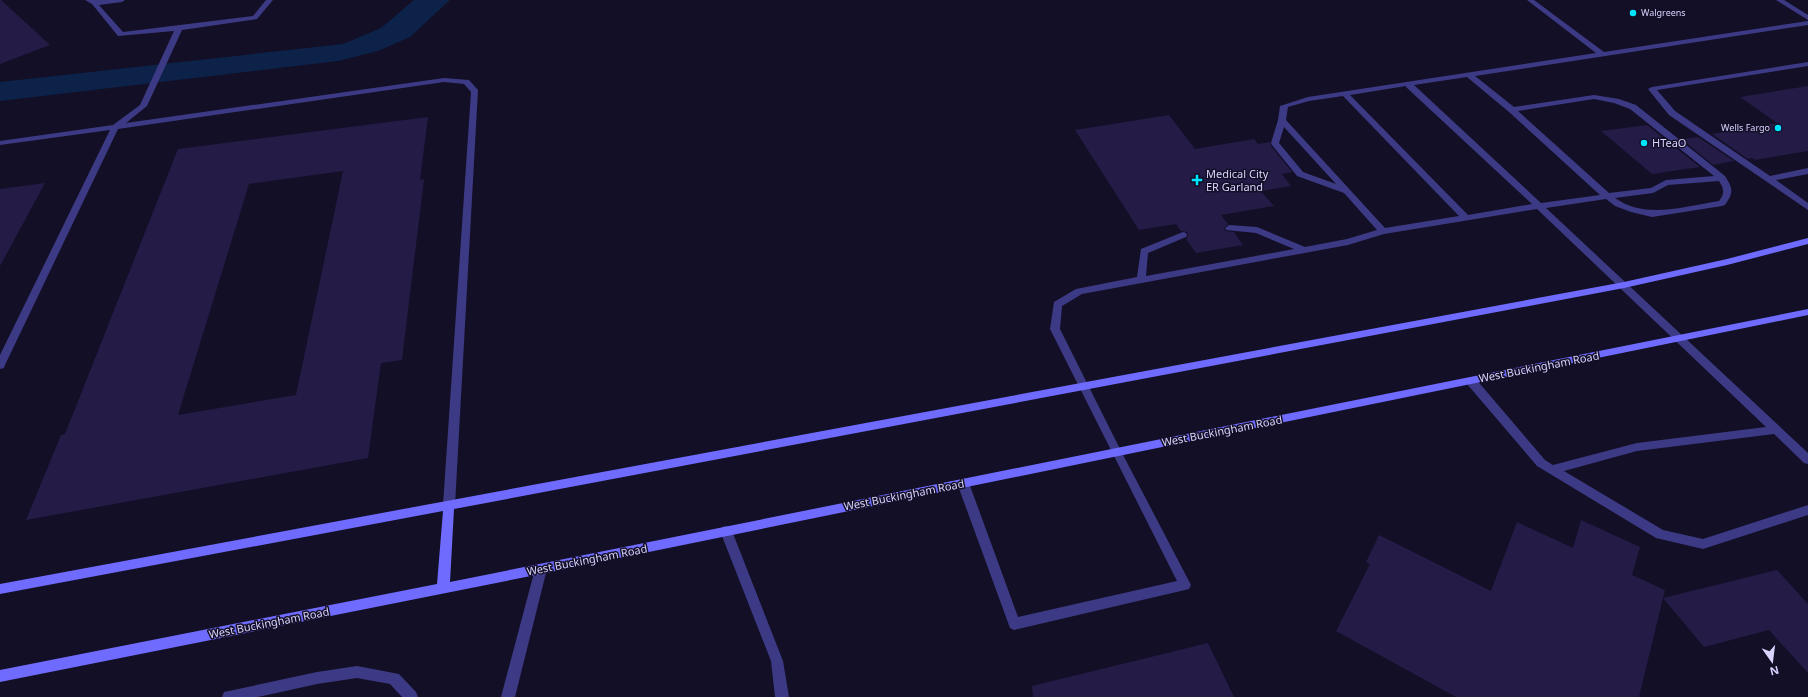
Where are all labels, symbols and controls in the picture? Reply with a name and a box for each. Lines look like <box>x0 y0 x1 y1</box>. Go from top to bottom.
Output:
place label: Walgreens <box>1641 6 1686 19</box>
marker: Walgreens <box>1628 8 1638 18</box>
place label: Wells Fargo <box>1721 121 1770 134</box>
marker: Wells Fargo <box>1773 123 1783 133</box>
place label: HTeaO <box>1652 135 1686 150</box>
marker: HTeaO <box>1639 138 1649 148</box>
place label: Medical City ER Garland <box>1206 166 1269 194</box>
marker: Medical City ER Garland <box>1191 174 1203 186</box>
street label: West Buckingham Road <box>1477 347 1600 386</box>
street label: West Buckingham Road <box>1160 411 1283 450</box>
street label: West Buckingham Road <box>842 475 965 514</box>
street label: West Buckingham Road <box>525 540 648 579</box>
street label: West Buckingham Road <box>207 603 330 642</box>
north arrow <box>1752 641 1792 681</box>
text: N <box>1768 663 1781 680</box>

